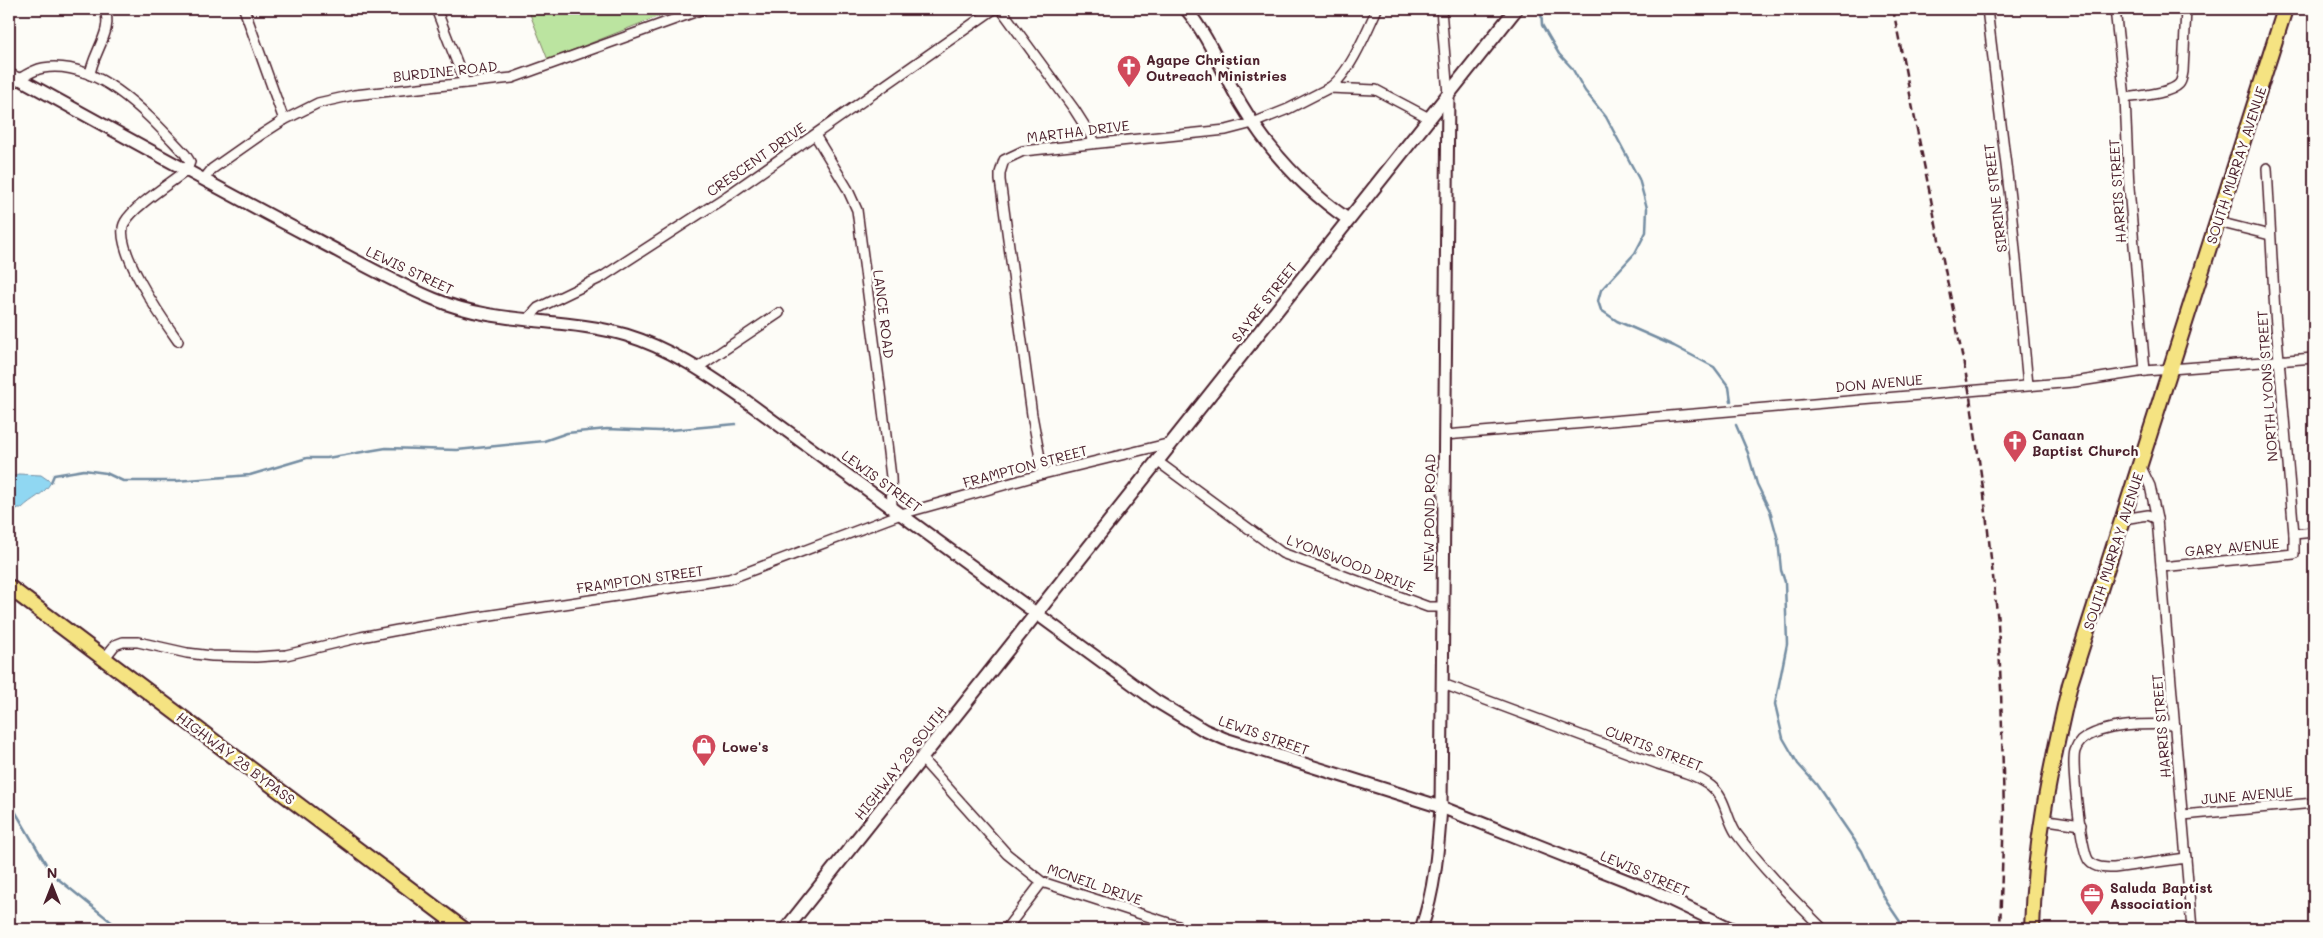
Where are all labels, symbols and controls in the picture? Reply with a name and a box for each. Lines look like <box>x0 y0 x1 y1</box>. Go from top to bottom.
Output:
place label: Agape Christian Outreach Ministries <box>1146 50 1287 85</box>
church icon: Agape Christian Outreach Ministries <box>1116 54 1142 88</box>
street label: BURDINE ROAD <box>392 56 498 86</box>
street label: SOUTH MURRAY AVENUE <box>2202 84 2270 246</box>
street label: MARTHA DRIVE <box>1025 115 1131 147</box>
street label: CRESCENT DRIVE <box>703 118 809 200</box>
street label: HARRIS STREET <box>2104 138 2130 244</box>
street label: SIRRINE STREET <box>1979 142 2011 253</box>
street label: LEWIS STREET <box>363 241 457 299</box>
street label: SAYRE STREET <box>1227 258 1301 346</box>
street label: LANCE ROAD <box>869 269 899 359</box>
street label: NORTH LYONS STREET <box>2252 310 2282 462</box>
street label: DON AVENUE <box>1834 370 1924 396</box>
place label: Canaan Baptist Church <box>2032 425 2138 460</box>
church icon: Canaan Baptist Church <box>2002 429 2028 463</box>
street label: FRAMPTON STREET <box>961 440 1090 492</box>
street label: LEWIS STREET <box>838 445 926 517</box>
street label: NEW POND ROAD <box>1418 454 1440 572</box>
street label: SOUTH MURRAY AVENUE <box>2079 470 2147 632</box>
street label: LYONSWOOD DRIVE <box>1284 530 1418 596</box>
street label: GARY AVENUE <box>2184 533 2280 561</box>
street label: FRAMPTON STREET <box>575 561 705 597</box>
street label: HARRIS STREET <box>2147 673 2175 779</box>
street label: HIGHWAY 29 SOUTH <box>850 702 950 824</box>
street label: HIGHWAY 28 BYPASS <box>173 707 299 809</box>
street label: LEWIS STREET <box>1216 711 1312 759</box>
street label: CURTIS STREET <box>1602 721 1706 775</box>
shop icon: Lowe's <box>691 733 717 767</box>
place label: Lowe's <box>722 737 769 756</box>
street label: JUNE AVENUE <box>2200 782 2294 808</box>
street label: LEWIS STREET <box>1598 846 1692 900</box>
street label: MCNEIL DRIVE <box>1045 859 1145 909</box>
north arrow <box>28 860 78 910</box>
text: N <box>47 863 57 882</box>
place label: Saluda Baptist Association <box>2110 878 2213 913</box>
office icon: Saluda Baptist Association <box>2079 882 2105 916</box>

